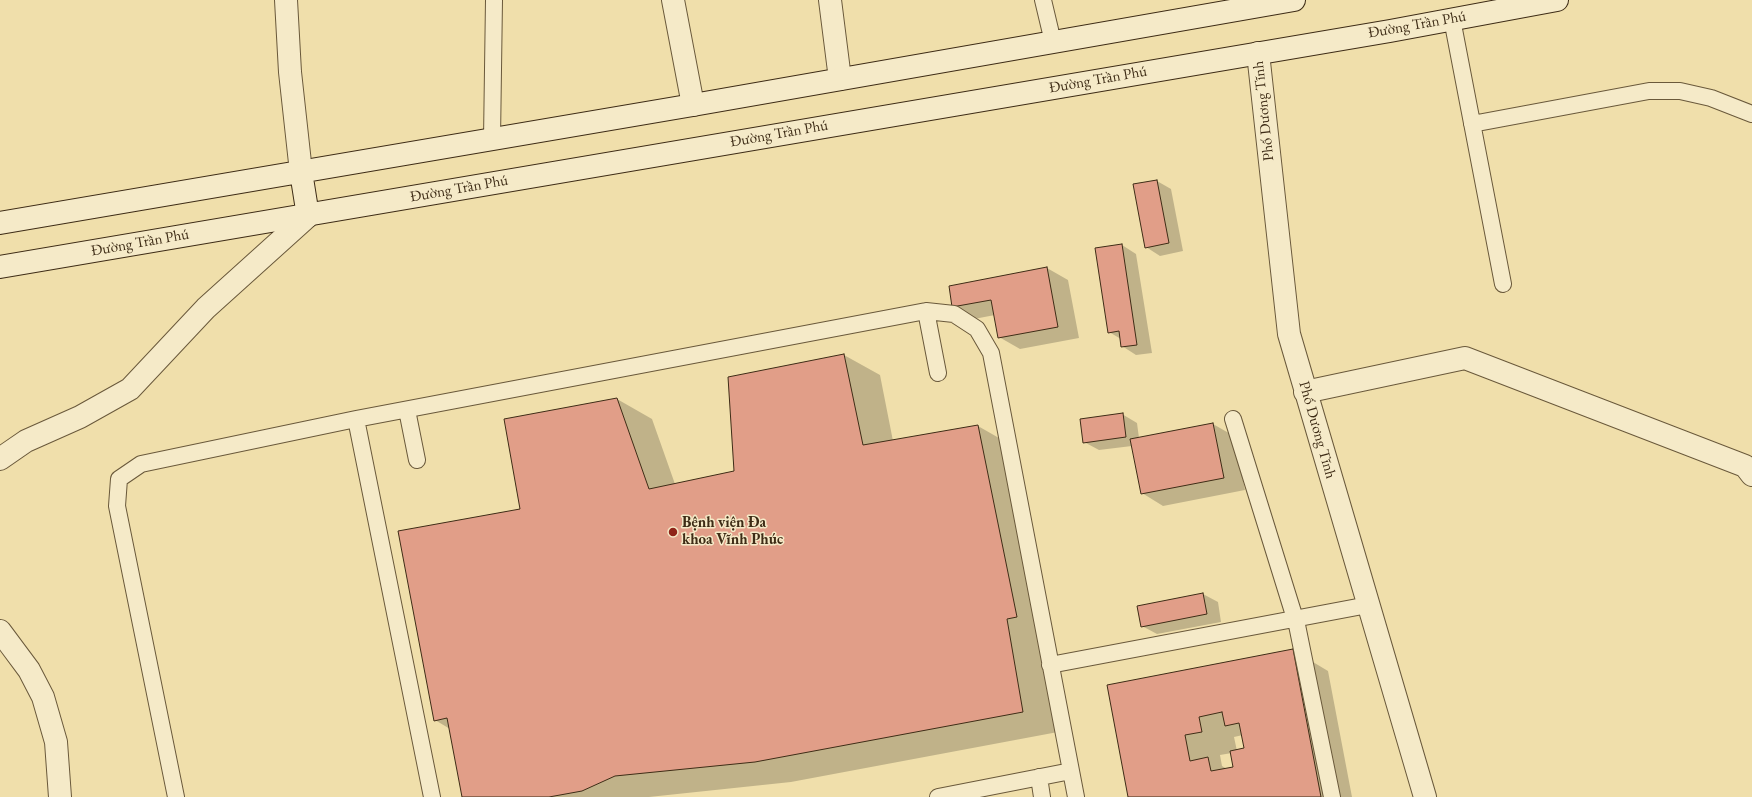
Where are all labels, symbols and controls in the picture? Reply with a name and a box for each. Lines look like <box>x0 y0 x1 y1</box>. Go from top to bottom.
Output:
street label: Đường Trần Phú <box>1367 8 1467 42</box>
street label: Phố Dương Tĩnh <box>1250 60 1278 162</box>
street label: Đường Trần Phú <box>1048 63 1148 97</box>
street label: Đường Trần Phú <box>729 117 829 151</box>
street label: Đường Trần Phú <box>409 172 509 206</box>
street label: Đường Trần Phú <box>90 226 190 260</box>
street label: Phố Dương Tĩnh <box>1294 379 1340 481</box>
place label: Bệnh viện Đa khoa Vĩnh Phúc <box>682 514 783 549</box>
marker: Bệnh viện Đa khoa Vĩnh Phúc <box>667 526 679 538</box>

